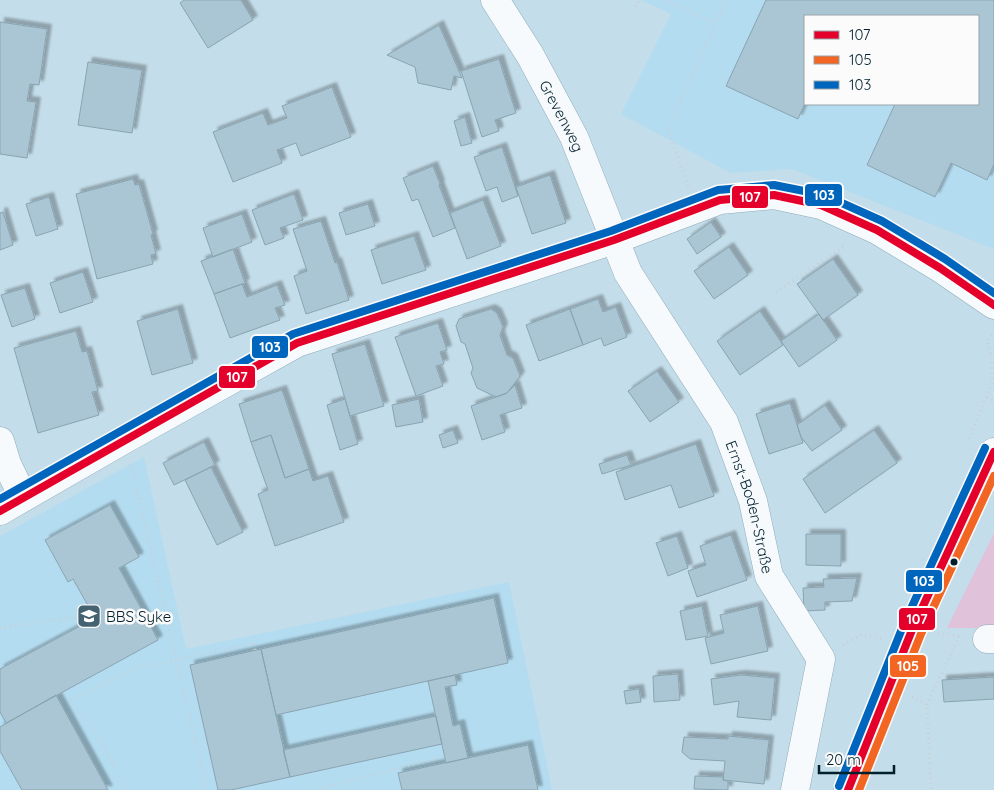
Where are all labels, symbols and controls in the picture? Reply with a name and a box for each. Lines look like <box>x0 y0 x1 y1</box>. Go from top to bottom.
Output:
legend <box>804 15 979 105</box>
text: 107 <box>849 25 871 44</box>
text: 105 <box>849 50 872 69</box>
text: 103 <box>849 75 871 94</box>
street label: Grevenweg <box>536 77 588 154</box>
line badge: 103 <box>804 183 843 207</box>
line badge: 107 <box>731 185 769 209</box>
text: 103 <box>813 186 835 204</box>
text: 107 <box>739 188 761 206</box>
line badge: 103 <box>251 335 289 359</box>
text: 103 <box>259 338 281 356</box>
line badge: 107 <box>218 365 256 389</box>
text: 107 <box>226 368 248 386</box>
street label: Ernst-Boden-Straße <box>722 438 778 575</box>
unlabelled marker <box>949 557 959 567</box>
line badge: 103 <box>905 569 943 593</box>
text: 103 <box>913 572 935 590</box>
school or university icon: BBS Syke <box>76 603 102 629</box>
place label: BBS Syke <box>106 607 171 626</box>
line badge: 107 <box>898 607 936 631</box>
text: 107 <box>906 610 928 628</box>
line badge: 105 <box>889 654 927 678</box>
text: 105 <box>897 657 919 675</box>
scale bar <box>819 742 894 774</box>
text: 20 m <box>826 750 861 769</box>

